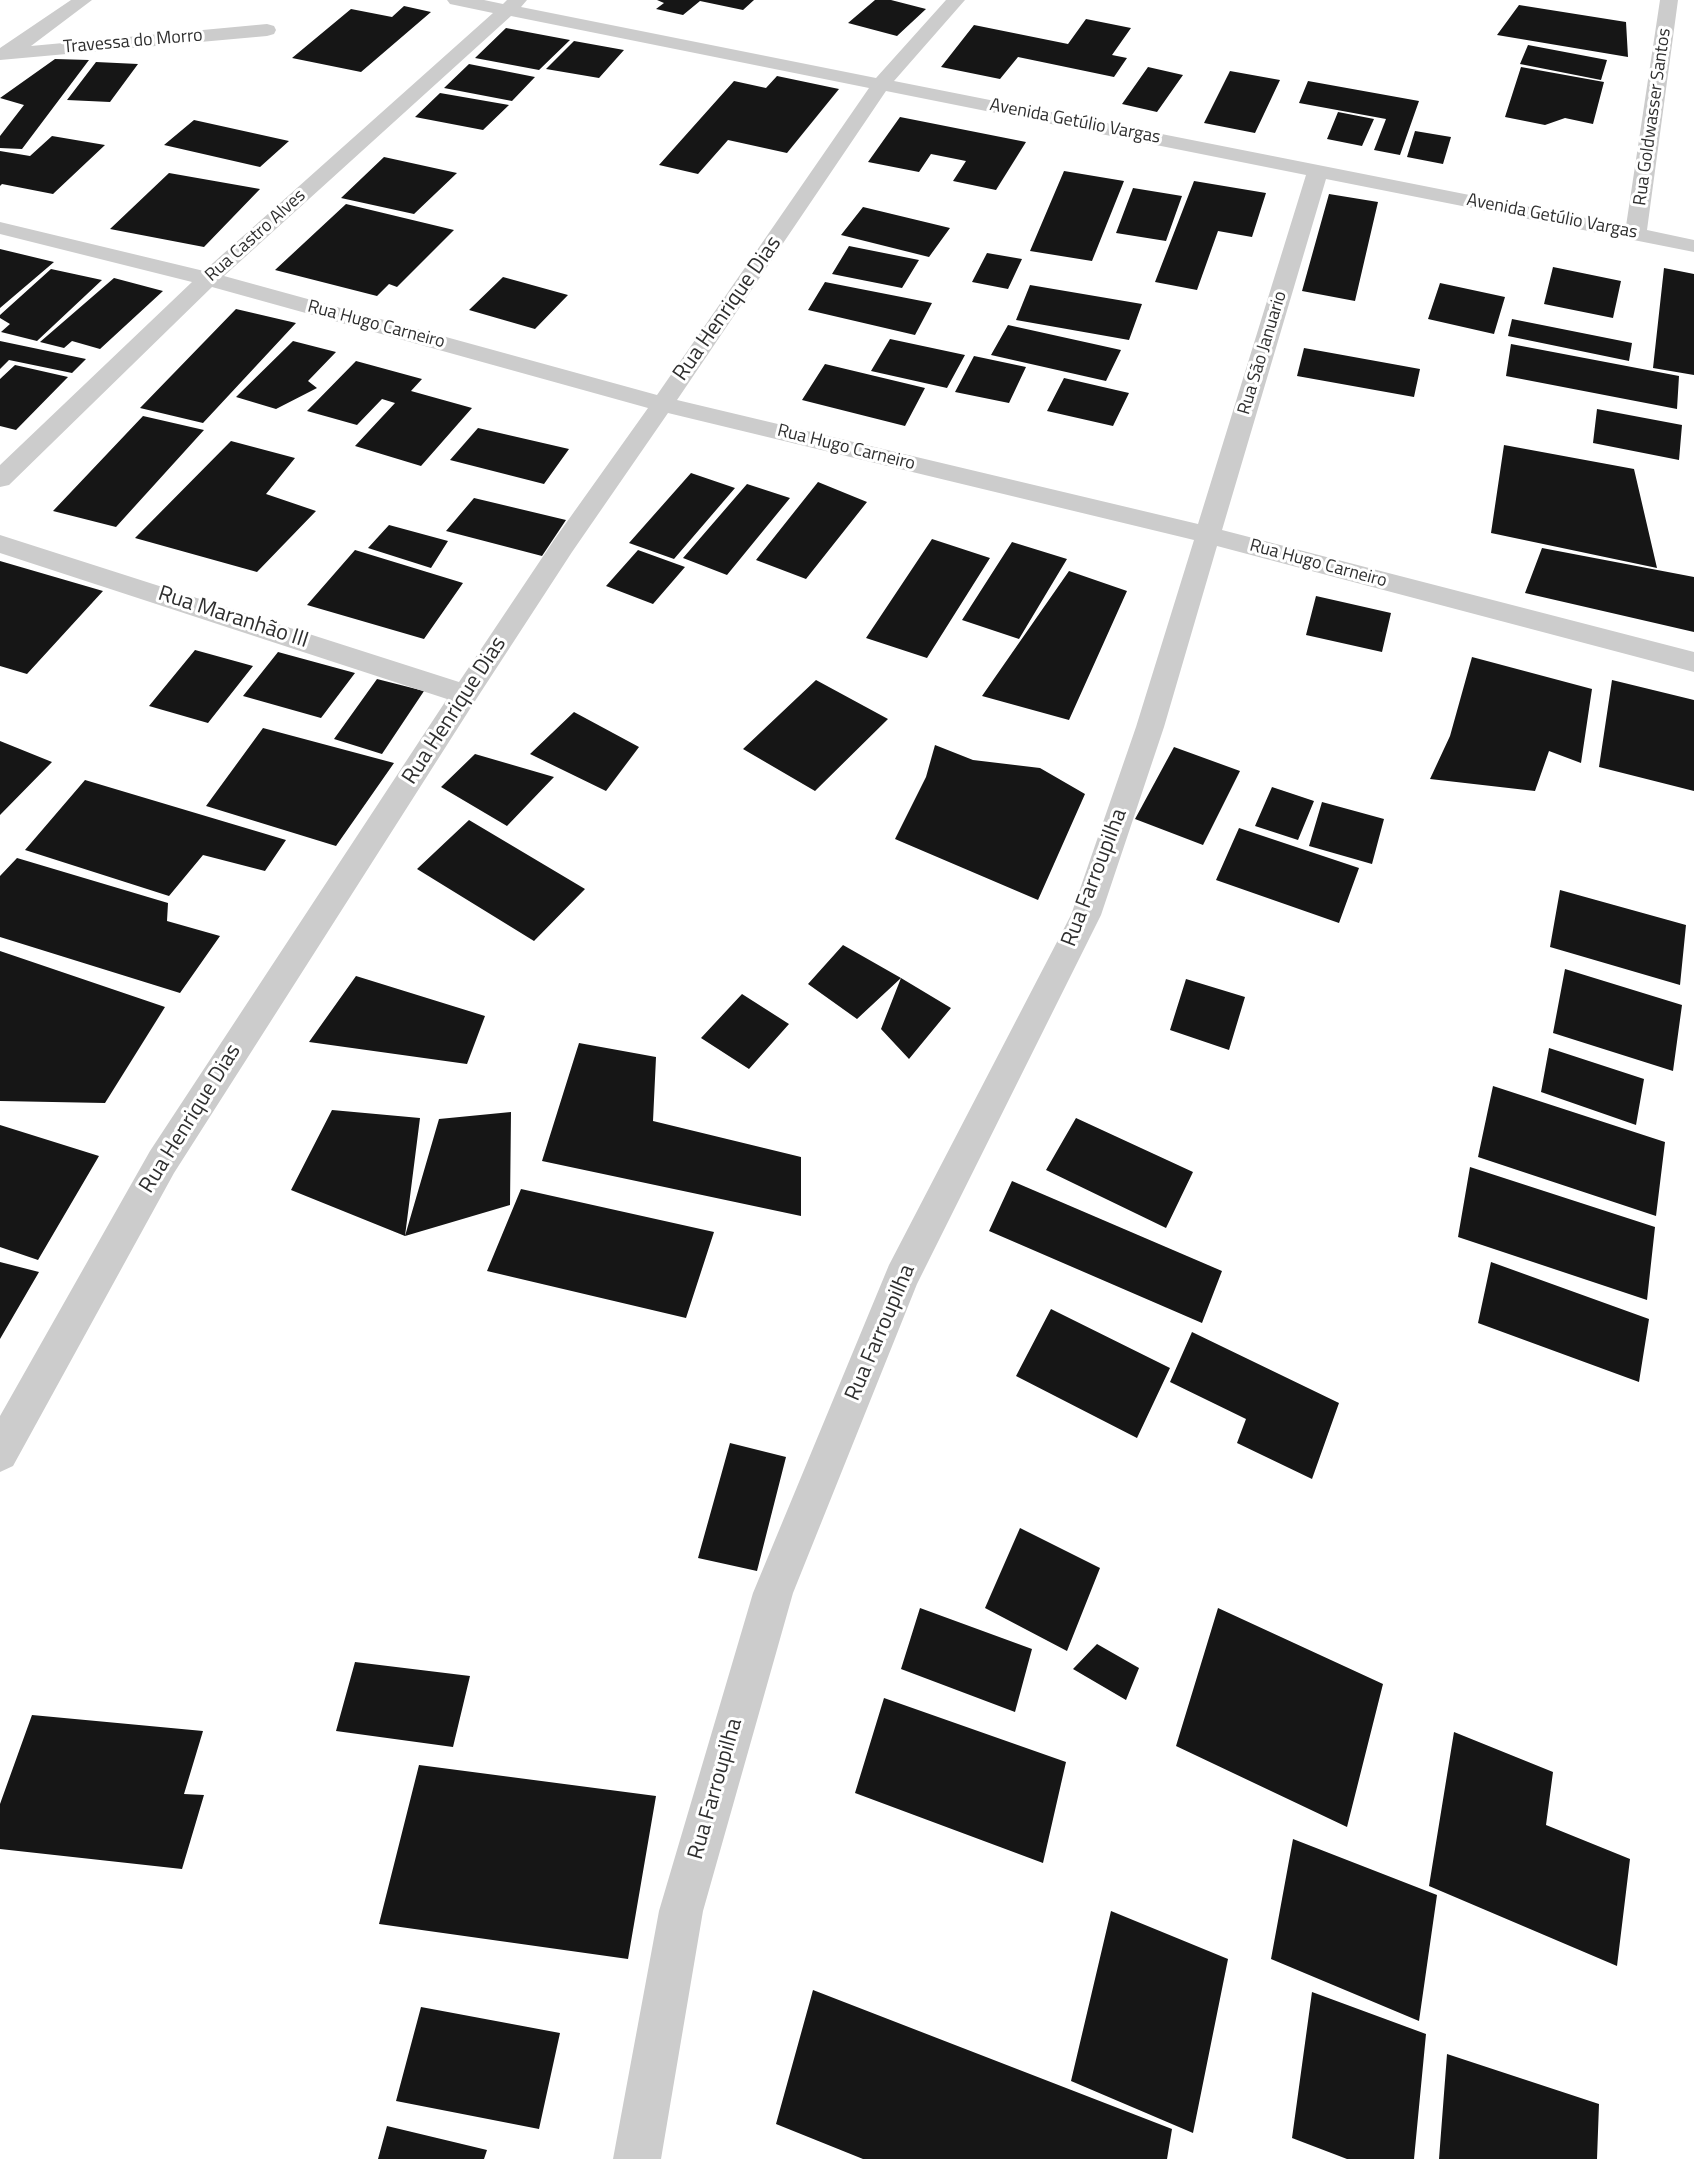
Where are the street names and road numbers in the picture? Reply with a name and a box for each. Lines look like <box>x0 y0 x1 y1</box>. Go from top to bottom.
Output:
street label: Travessa do Morro <box>62 25 204 59</box>
street label: Rua Goldwasser Santos <box>1630 27 1676 207</box>
street label: Avenida Getúlio Vargas <box>988 95 1162 149</box>
street label: Rua Castro Alves <box>201 185 311 287</box>
street label: Avenida Getúlio Vargas <box>1465 190 1639 244</box>
street label: Rua Henrique Dias <box>668 232 788 386</box>
street label: Rua São Januario <box>1234 289 1292 417</box>
street label: Rua Hugo Carneiro <box>305 296 447 354</box>
street label: Rua Hugo Carneiro <box>775 420 917 476</box>
street label: Rua Hugo Carneiro <box>1247 535 1389 593</box>
street label: Rua Maranhão III <box>154 581 312 655</box>
street label: Rua Henrique Dias <box>397 632 513 790</box>
street label: Rua Farroupilha <box>1057 805 1133 951</box>
street label: Rua Henrique Dias <box>135 1040 247 1198</box>
street label: Rua Farroupilha <box>840 1261 922 1405</box>
street label: Rua Farroupilha <box>683 1715 749 1863</box>

